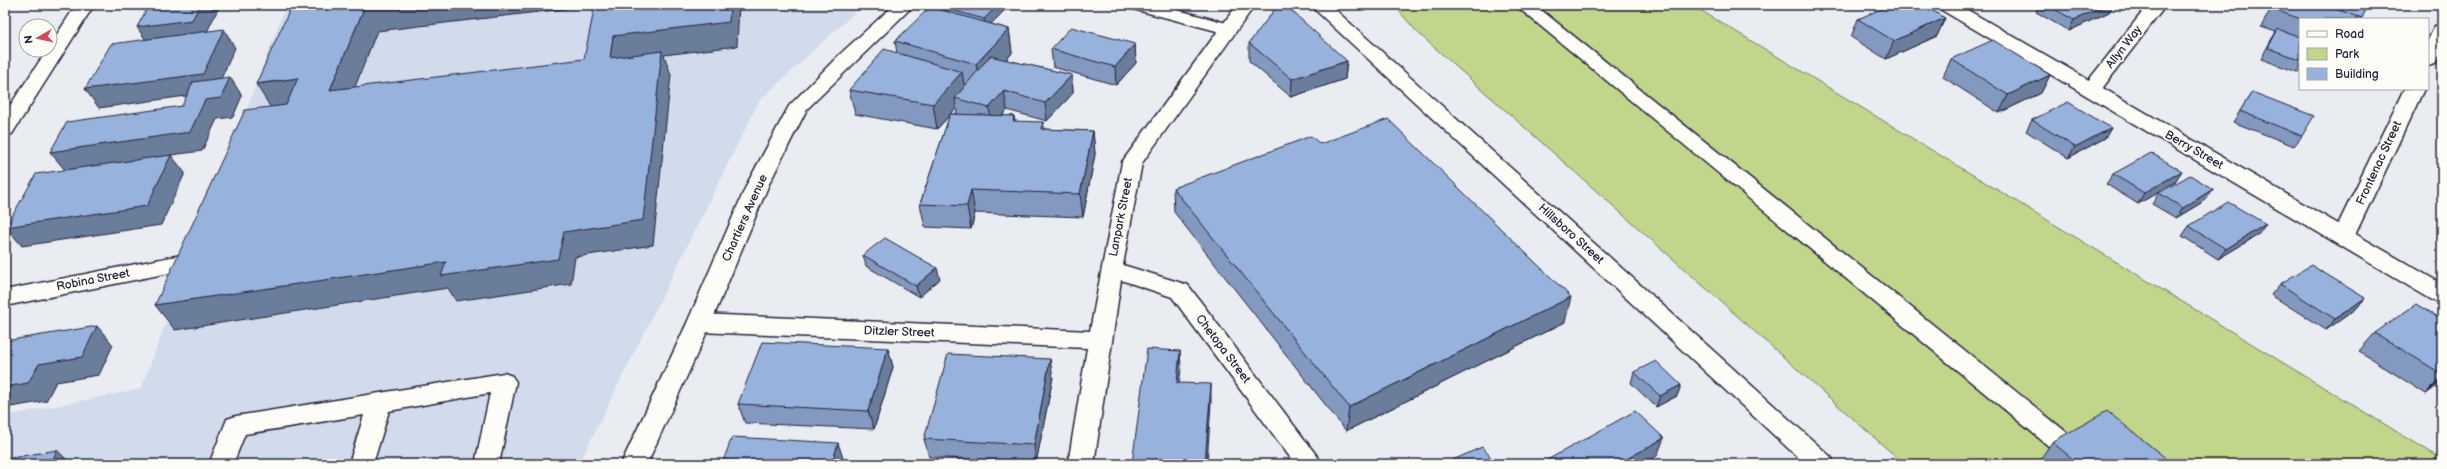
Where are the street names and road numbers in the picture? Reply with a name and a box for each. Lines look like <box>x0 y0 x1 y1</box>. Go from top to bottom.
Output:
street label: Allyn Way <box>2103 22 2146 71</box>
street label: Frontenac Street <box>2353 118 2405 207</box>
street label: Berry Street <box>2162 127 2226 173</box>
street label: Chartiers Avenue <box>719 172 771 264</box>
street label: Lanpark Street <box>1106 176 1136 258</box>
street label: Hillsboro Street <box>1535 201 1607 268</box>
street label: Robina Street <box>55 265 131 294</box>
street label: Chetopa Street <box>1192 312 1254 387</box>
street label: Ditzler Street <box>863 323 935 341</box>

